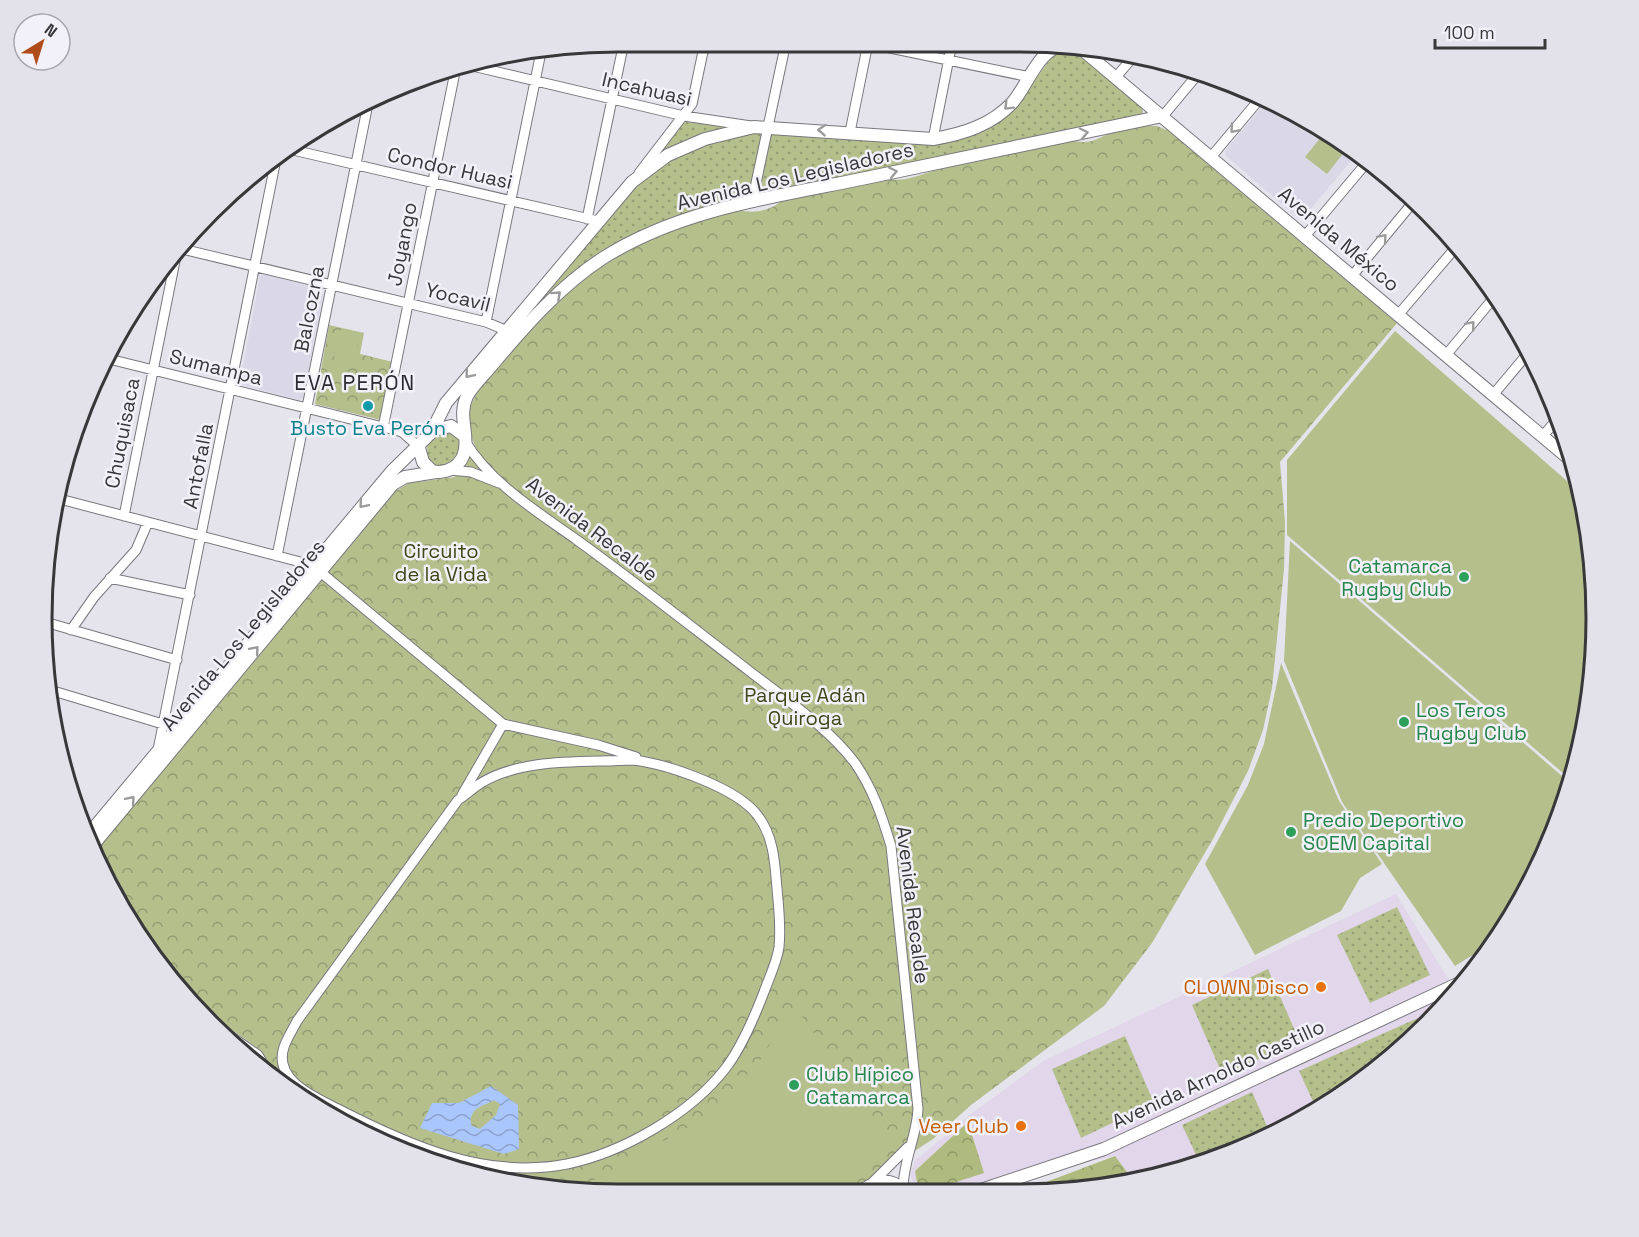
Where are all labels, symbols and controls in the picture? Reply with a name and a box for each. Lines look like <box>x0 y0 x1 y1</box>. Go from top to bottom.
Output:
north arrow <box>12 12 72 72</box>
scale bar <box>1435 12 1544 50</box>
text: N <box>40 19 62 42</box>
text: 100 m <box>1444 21 1495 44</box>
street label: Incahuasi <box>599 66 695 112</box>
one-way arrow <box>1004 99 1015 109</box>
one-way arrow <box>1231 122 1242 133</box>
one-way arrow <box>818 124 827 137</box>
one-way arrow <box>1078 127 1088 140</box>
street label: Avenida Los Legisladores <box>674 136 916 216</box>
street label: Condor Huasi <box>385 141 515 195</box>
one-way arrow <box>887 167 897 180</box>
street label: Avenida México <box>1273 181 1405 297</box>
street label: Joyango <box>381 200 423 288</box>
one-way arrow <box>1376 234 1387 245</box>
street label: Balcozna <box>288 263 330 355</box>
street label: Yocavil <box>423 276 493 318</box>
one-way arrow <box>550 291 561 302</box>
one-way arrow <box>1464 321 1475 332</box>
street label: Sumampa <box>167 343 265 391</box>
one-way arrow <box>466 368 477 379</box>
district label: EVA PERÓN <box>294 369 416 396</box>
street label: Chuquisaca <box>99 375 145 491</box>
marker: Busto Eva Perón <box>361 399 375 413</box>
place label: Busto Eva Perón <box>290 415 446 441</box>
street label: Antofalla <box>177 421 219 511</box>
street label: Avenida Recalde <box>521 471 663 587</box>
one-way arrow <box>359 497 370 508</box>
street label: Avenida Los Legisladores <box>155 534 331 736</box>
park label: Circuito de la Vida <box>395 538 487 587</box>
place label: Catamarca Rugby Club <box>1341 553 1452 602</box>
marker: Catamarca Rugby Club <box>1457 570 1471 584</box>
one-way arrow <box>248 646 259 657</box>
park label: Parque Adán Quiroga <box>744 682 866 731</box>
place label: Los Teros Rugby Club <box>1416 697 1527 746</box>
marker: Los Teros Rugby Club <box>1397 715 1411 729</box>
one-way arrow <box>123 796 134 807</box>
place label: Predio Deportivo SOEM Capital <box>1303 807 1464 856</box>
street label: Avenida Recalde <box>890 825 936 985</box>
marker: Predio Deportivo SOEM Capital <box>1284 825 1298 839</box>
place label: CLOWN Disco <box>1183 974 1309 1000</box>
marker: CLOWN Disco <box>1314 980 1328 994</box>
street label: Avenida Arnoldo Castillo <box>1107 1013 1329 1135</box>
place label: Club Hípico Catamarca <box>806 1061 914 1110</box>
marker: Club Hípico Catamarca <box>787 1078 801 1092</box>
place label: Veer Club <box>918 1113 1009 1139</box>
marker: Veer Club <box>1014 1119 1028 1133</box>

